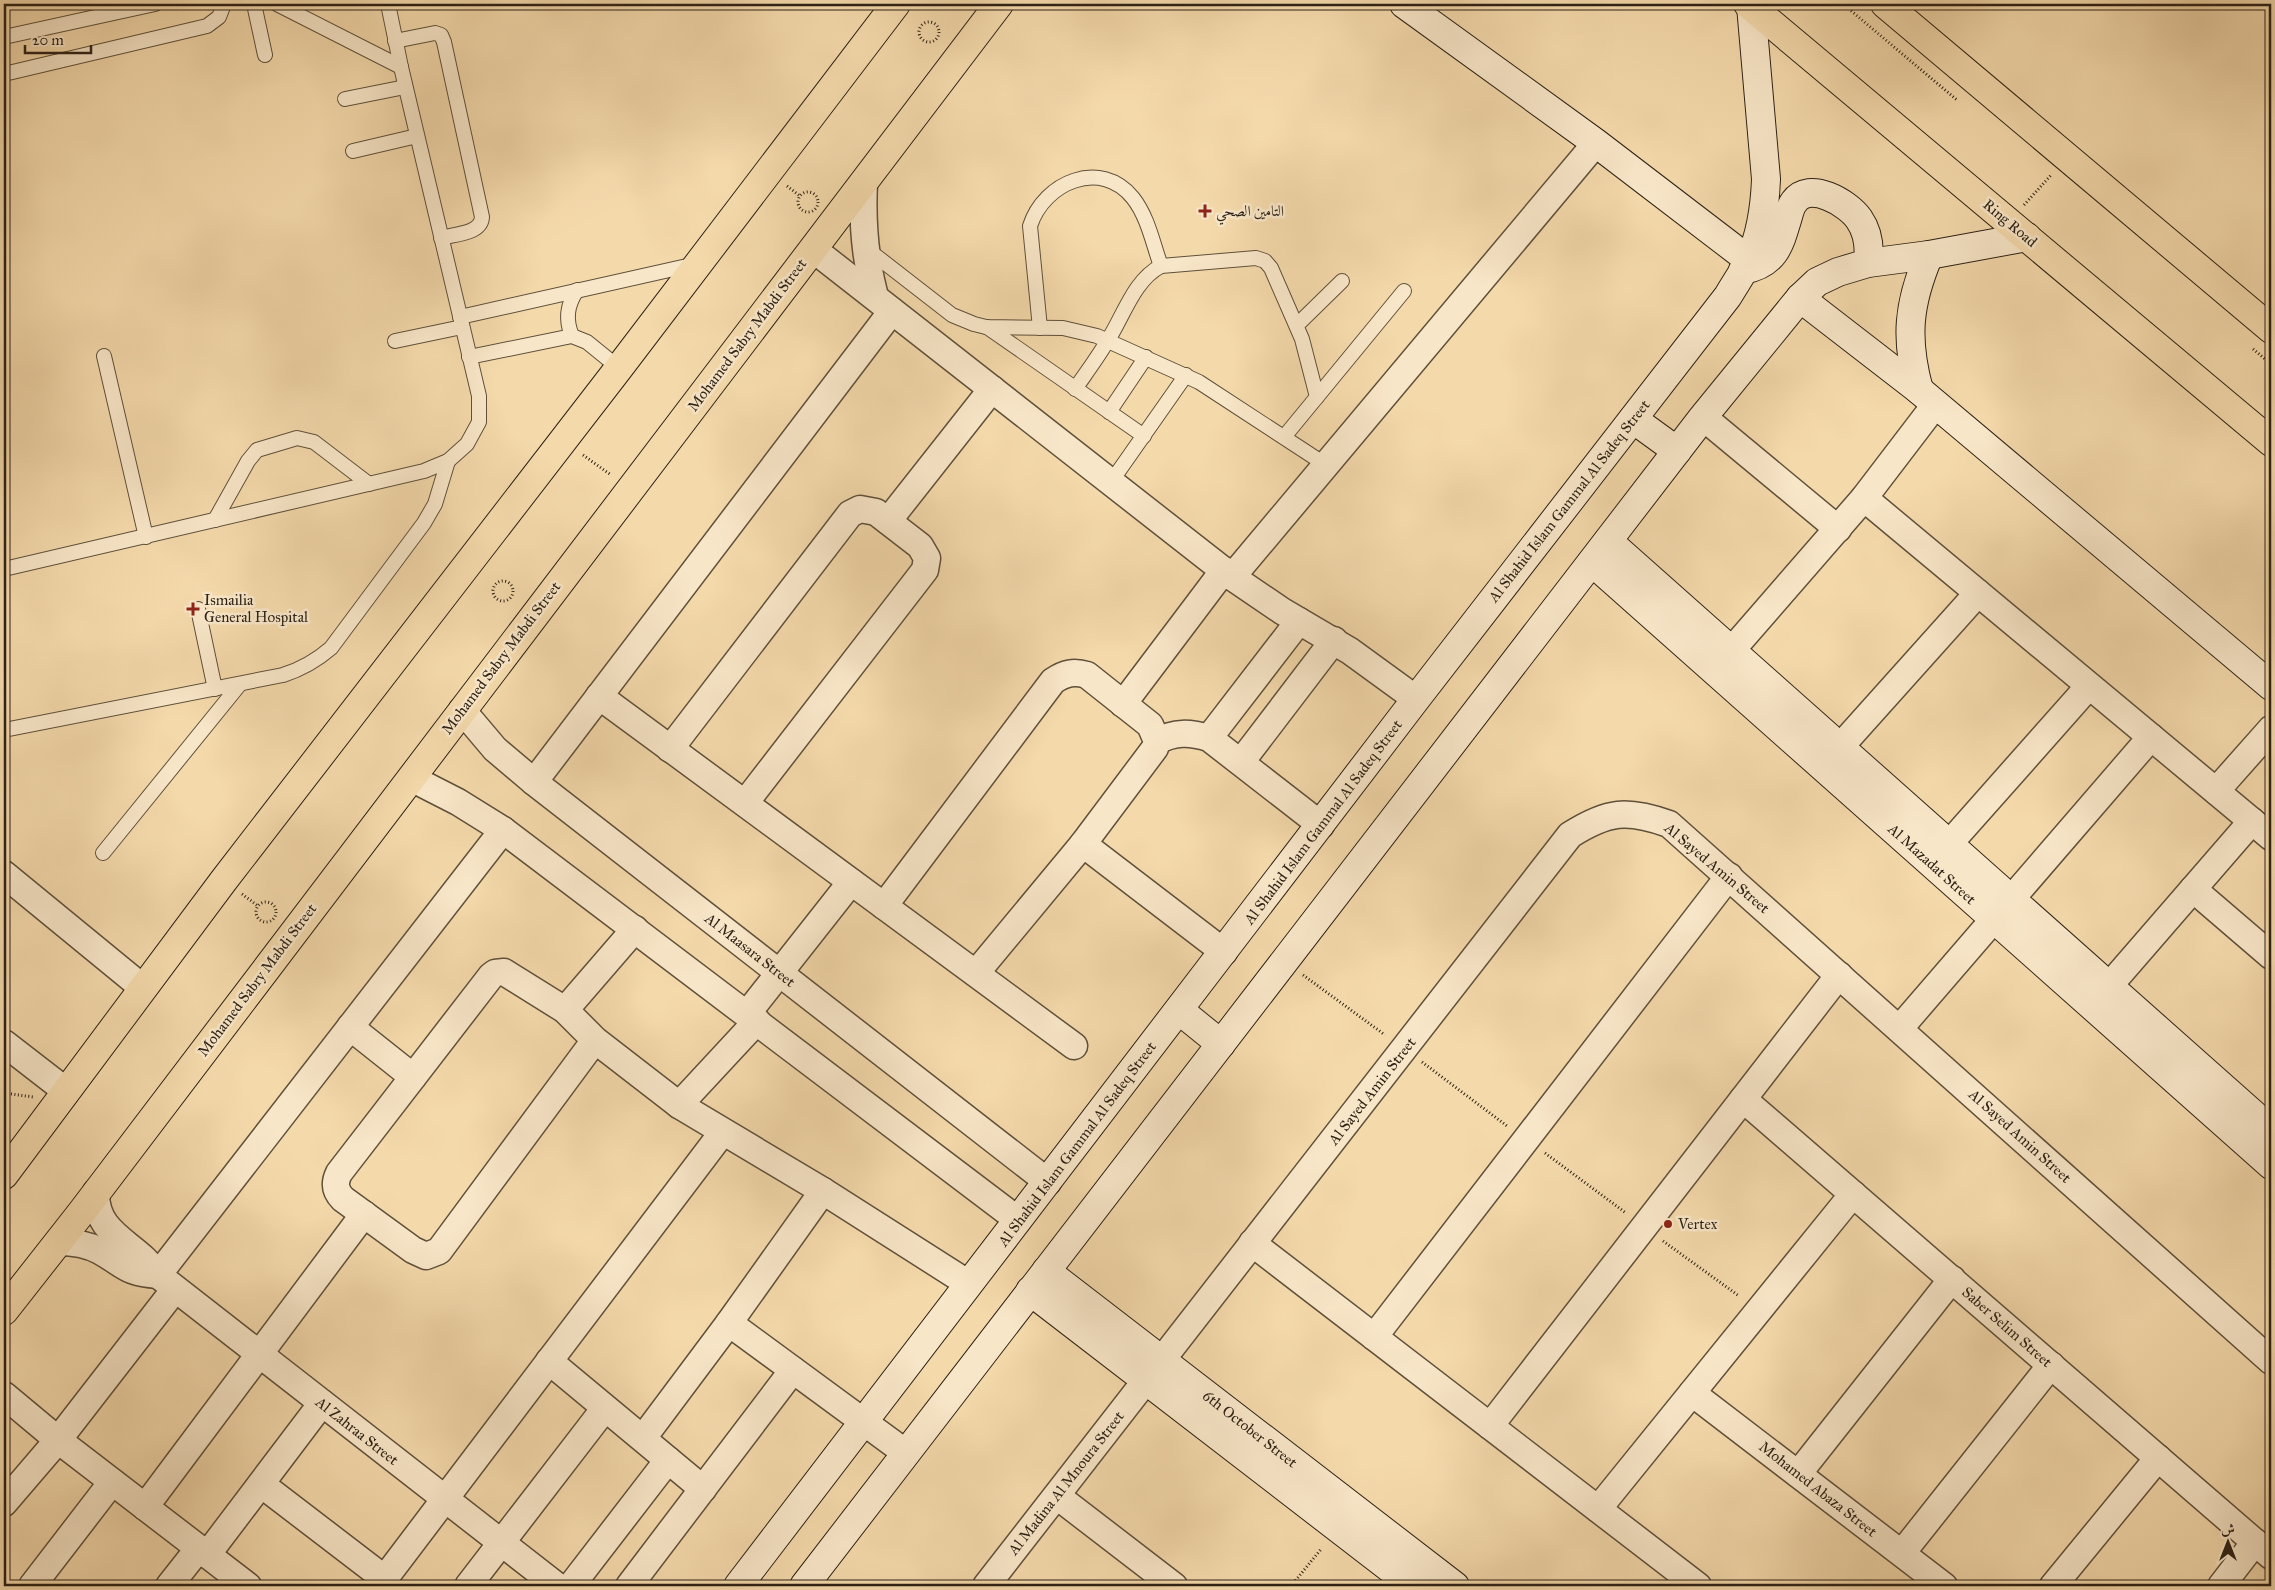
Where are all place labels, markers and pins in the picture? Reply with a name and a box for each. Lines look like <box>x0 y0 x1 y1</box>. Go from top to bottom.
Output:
place label: التامين الصحي <box>1216 202 1284 225</box>
marker: التامين الصحي <box>1198 204 1212 218</box>
place label: Ismailia General Hospital <box>204 591 309 626</box>
marker: Ismailia General Hospital <box>186 602 200 616</box>
place label: Vertex <box>1677 1215 1718 1233</box>
marker: Vertex <box>1662 1218 1674 1230</box>

